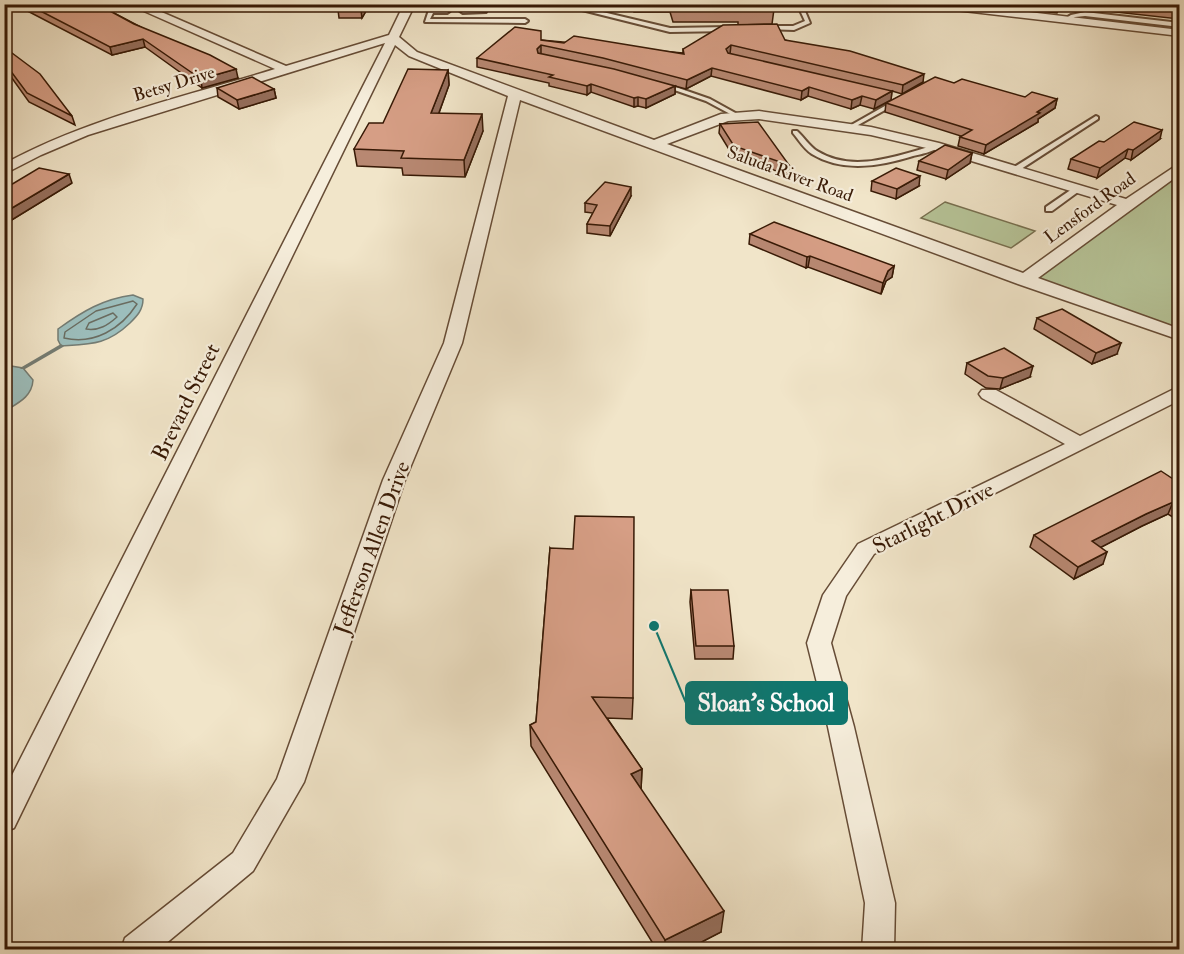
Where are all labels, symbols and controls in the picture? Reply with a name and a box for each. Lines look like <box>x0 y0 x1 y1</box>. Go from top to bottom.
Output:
street label: Betsy Drive <box>130 61 218 107</box>
street label: Saluda River Road <box>724 141 856 207</box>
street label: Lensford Road <box>1040 167 1140 249</box>
street label: Brevard Street <box>146 339 226 465</box>
street label: Jefferson Allen Drive <box>327 457 416 639</box>
street label: Starlight Drive <box>868 475 998 561</box>
callout: Sloan's School <box>686 682 847 724</box>
text: Sloan's School <box>698 688 835 719</box>

